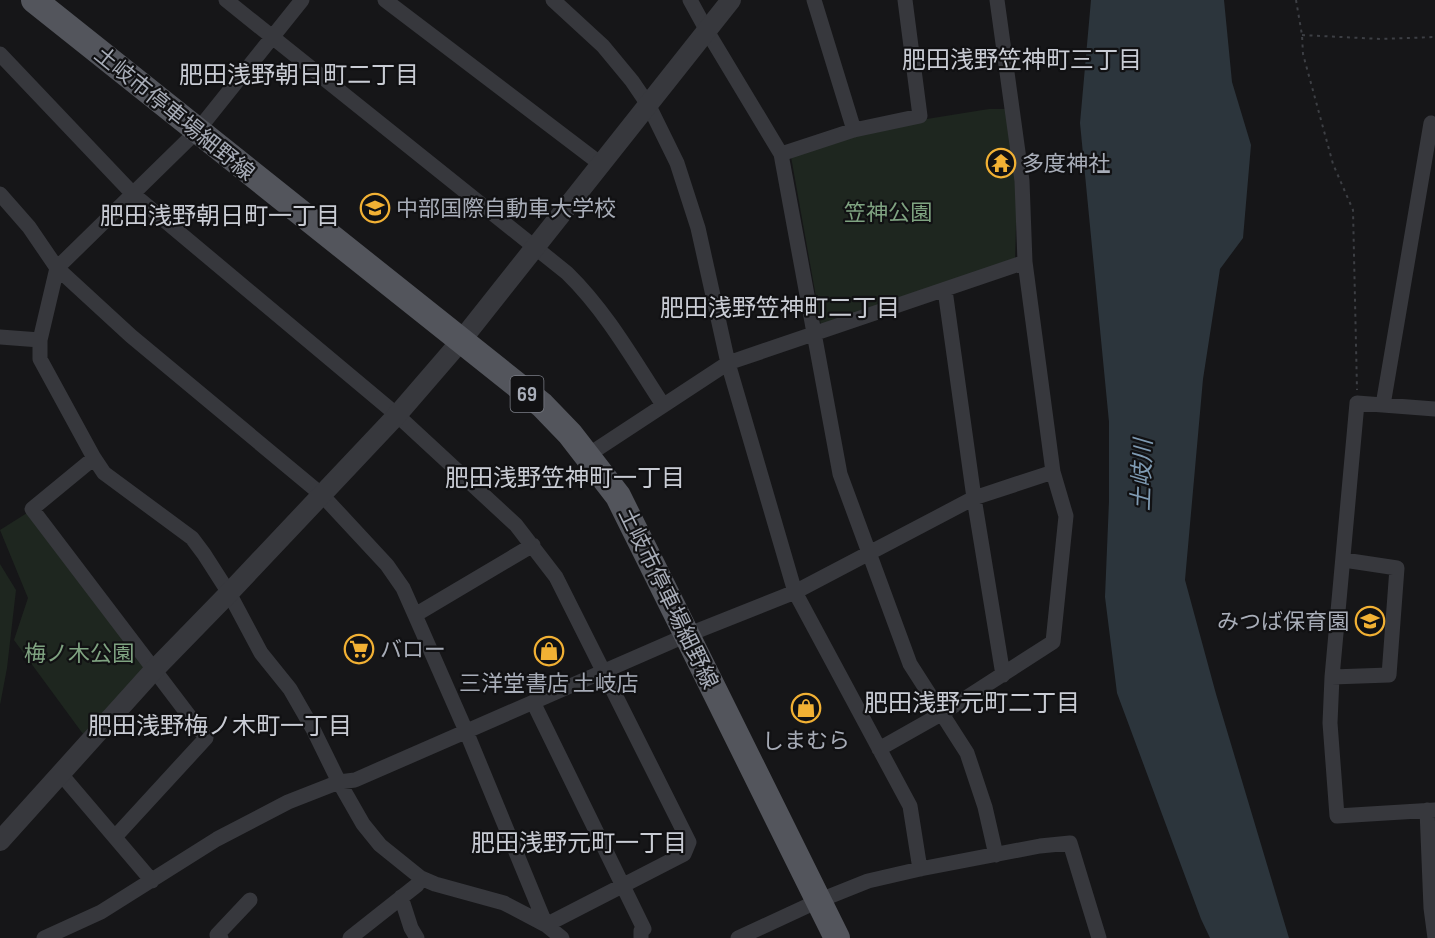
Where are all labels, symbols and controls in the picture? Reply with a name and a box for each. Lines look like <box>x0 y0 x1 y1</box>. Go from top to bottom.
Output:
street label: 土岐市停車場細野線 <box>89 41 259 187</box>
district label: 肥田浅野笠神町三丁目 <box>902 46 1142 75</box>
district label: 肥田浅野朝日町二丁目 <box>179 61 419 90</box>
temple icon: 多度神社 <box>985 147 1017 179</box>
place label: 多度神社 <box>1022 151 1110 178</box>
school or university icon: 中部国際自動車大学校 <box>359 192 391 224</box>
place label: 中部国際自動車大学校 <box>396 196 616 223</box>
park label: 笠神公園 <box>844 200 932 227</box>
district label: 肥田浅野朝日町一丁目 <box>100 202 340 231</box>
district label: 肥田浅野笠神町二丁目 <box>660 294 900 323</box>
road number: 69 <box>510 376 544 412</box>
water label: 土岐川 <box>1127 436 1158 512</box>
district label: 肥田浅野笠神町一丁目 <box>445 464 685 493</box>
street label: 土岐市停車場細野線 <box>612 504 723 694</box>
school or university icon: みつば保育園 <box>1354 605 1386 637</box>
place label: みつば保育園 <box>1217 609 1349 636</box>
supermarket icon: バロー <box>343 633 375 665</box>
shop icon: 三洋堂書店 土岐店 <box>533 635 565 667</box>
place label: バロー <box>380 637 446 664</box>
park label: 梅ノ木公園 <box>24 641 134 668</box>
place label: 三洋堂書店 土岐店 <box>459 671 639 698</box>
district label: 肥田浅野元町二丁目 <box>864 689 1080 718</box>
shop icon: しまむら <box>790 692 822 724</box>
district label: 肥田浅野梅ノ木町一丁目 <box>88 712 352 741</box>
place label: しまむら <box>762 728 850 755</box>
district label: 肥田浅野元町一丁目 <box>471 829 687 858</box>

